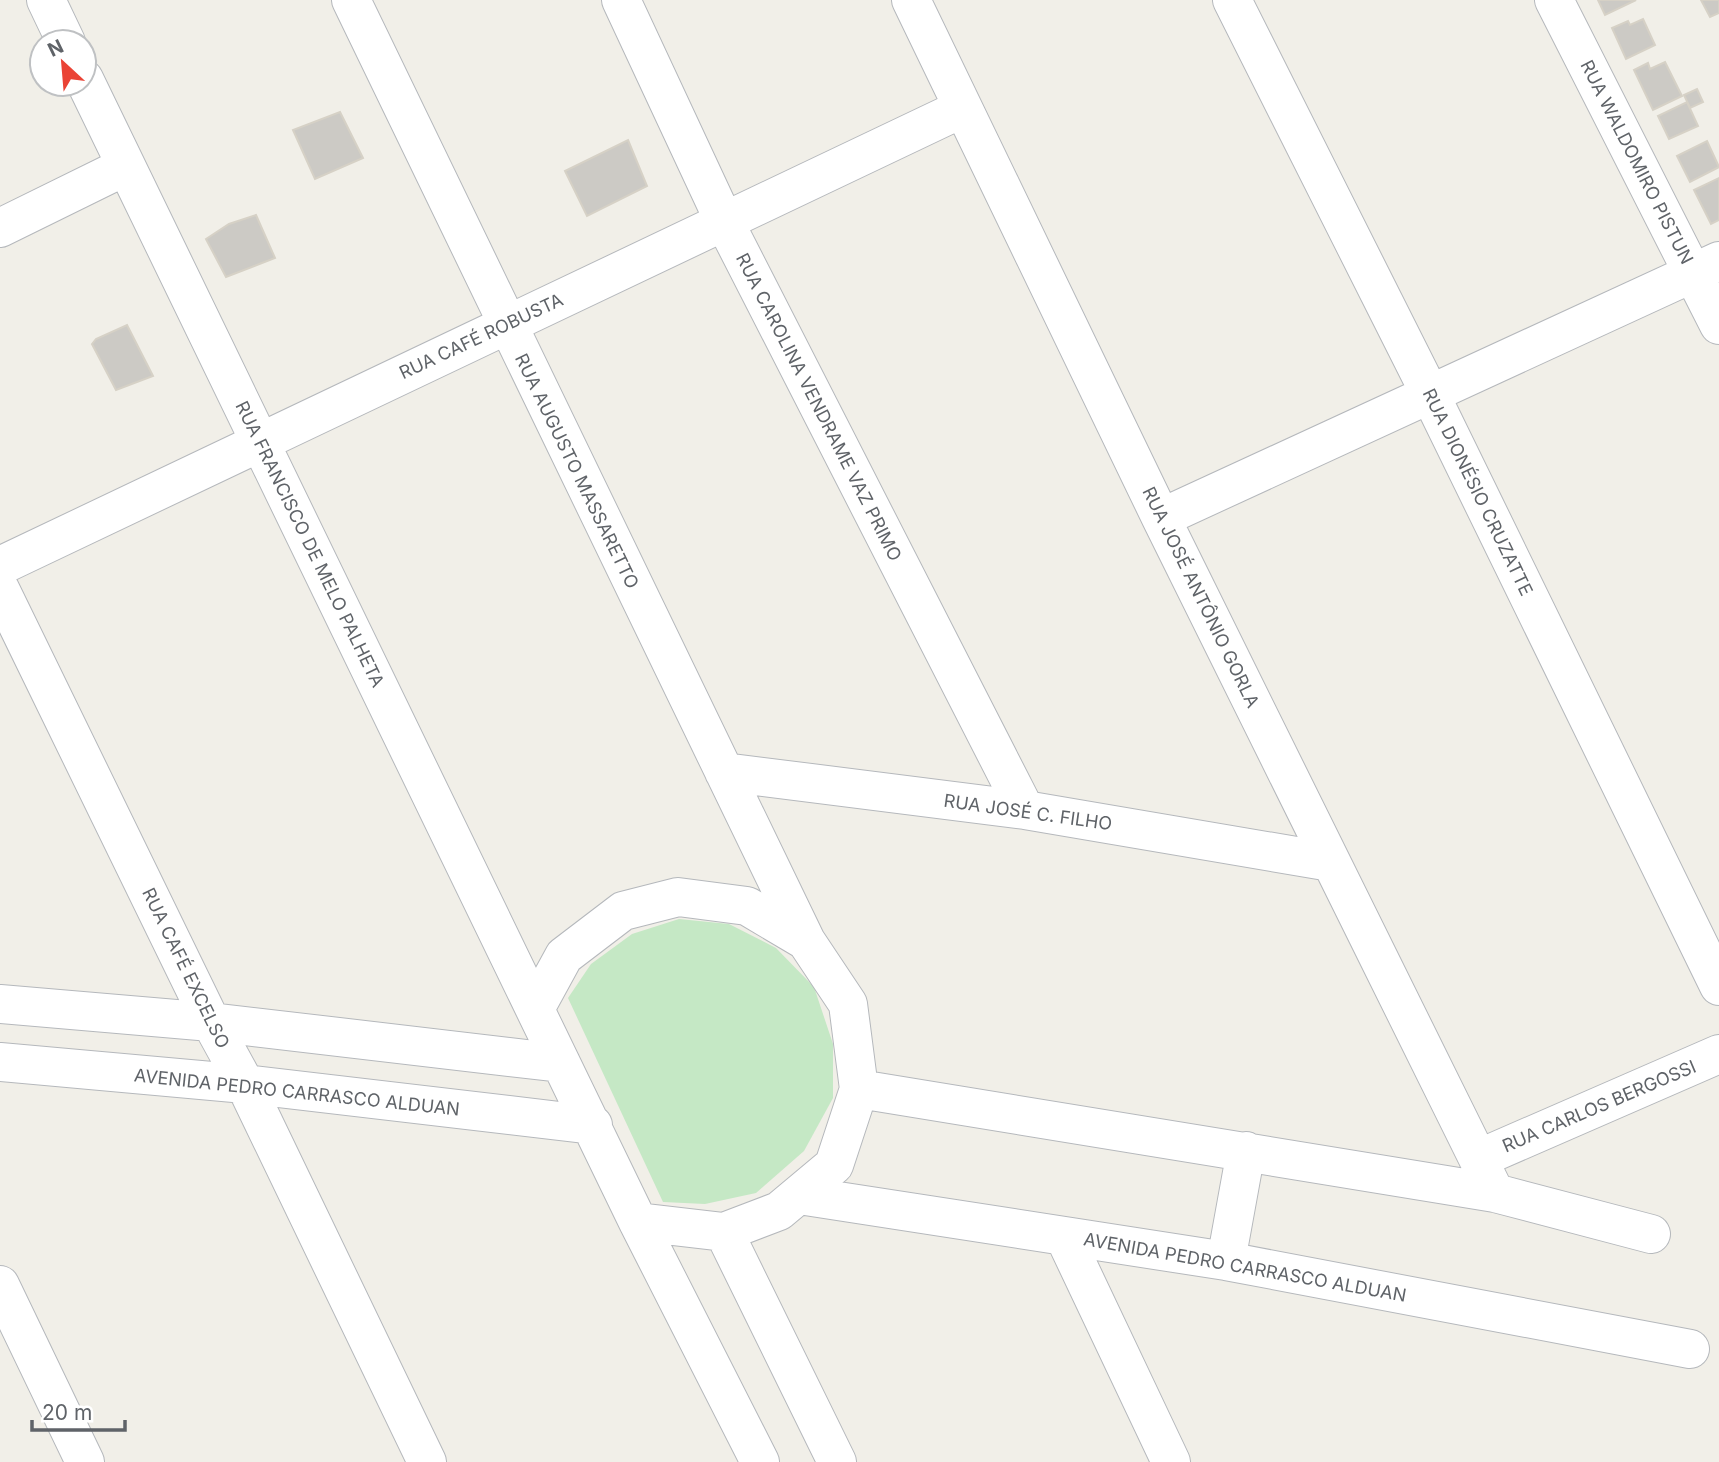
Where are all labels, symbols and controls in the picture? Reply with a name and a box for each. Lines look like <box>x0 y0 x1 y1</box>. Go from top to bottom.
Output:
north arrow <box>28 28 98 98</box>
text: N <box>44 35 67 62</box>
street label: RUA WALDOMIRO PISTUN <box>1576 56 1698 268</box>
street label: RUA CAROLINA VENDRAME VAZ PRIMO <box>732 250 906 564</box>
street label: RUA CAFÉ ROBUSTA <box>395 288 566 383</box>
street label: RUA AUGUSTO MASSARETTO <box>511 350 643 592</box>
street label: RUA DIONÉSIO CRUZATTE <box>1419 385 1538 599</box>
street label: RUA FRANCISCO DE MELO PALHETA <box>231 398 389 690</box>
street label: RUA JOSÉ ANTÔNIO GORLA <box>1138 483 1265 711</box>
street label: RUA JOSÉ C. FILHO <box>942 789 1114 834</box>
street label: RUA CAFÉ EXCELSO <box>138 884 235 1052</box>
street label: RUA CARLOS BERGOSSI <box>1499 1056 1699 1156</box>
street label: AVENIDA PEDRO CARRASCO ALDUAN <box>133 1064 461 1120</box>
street label: AVENIDA PEDRO CARRASCO ALDUAN <box>1082 1228 1408 1306</box>
scale bar <box>32 1388 124 1432</box>
text: 20 m <box>42 1400 92 1425</box>

